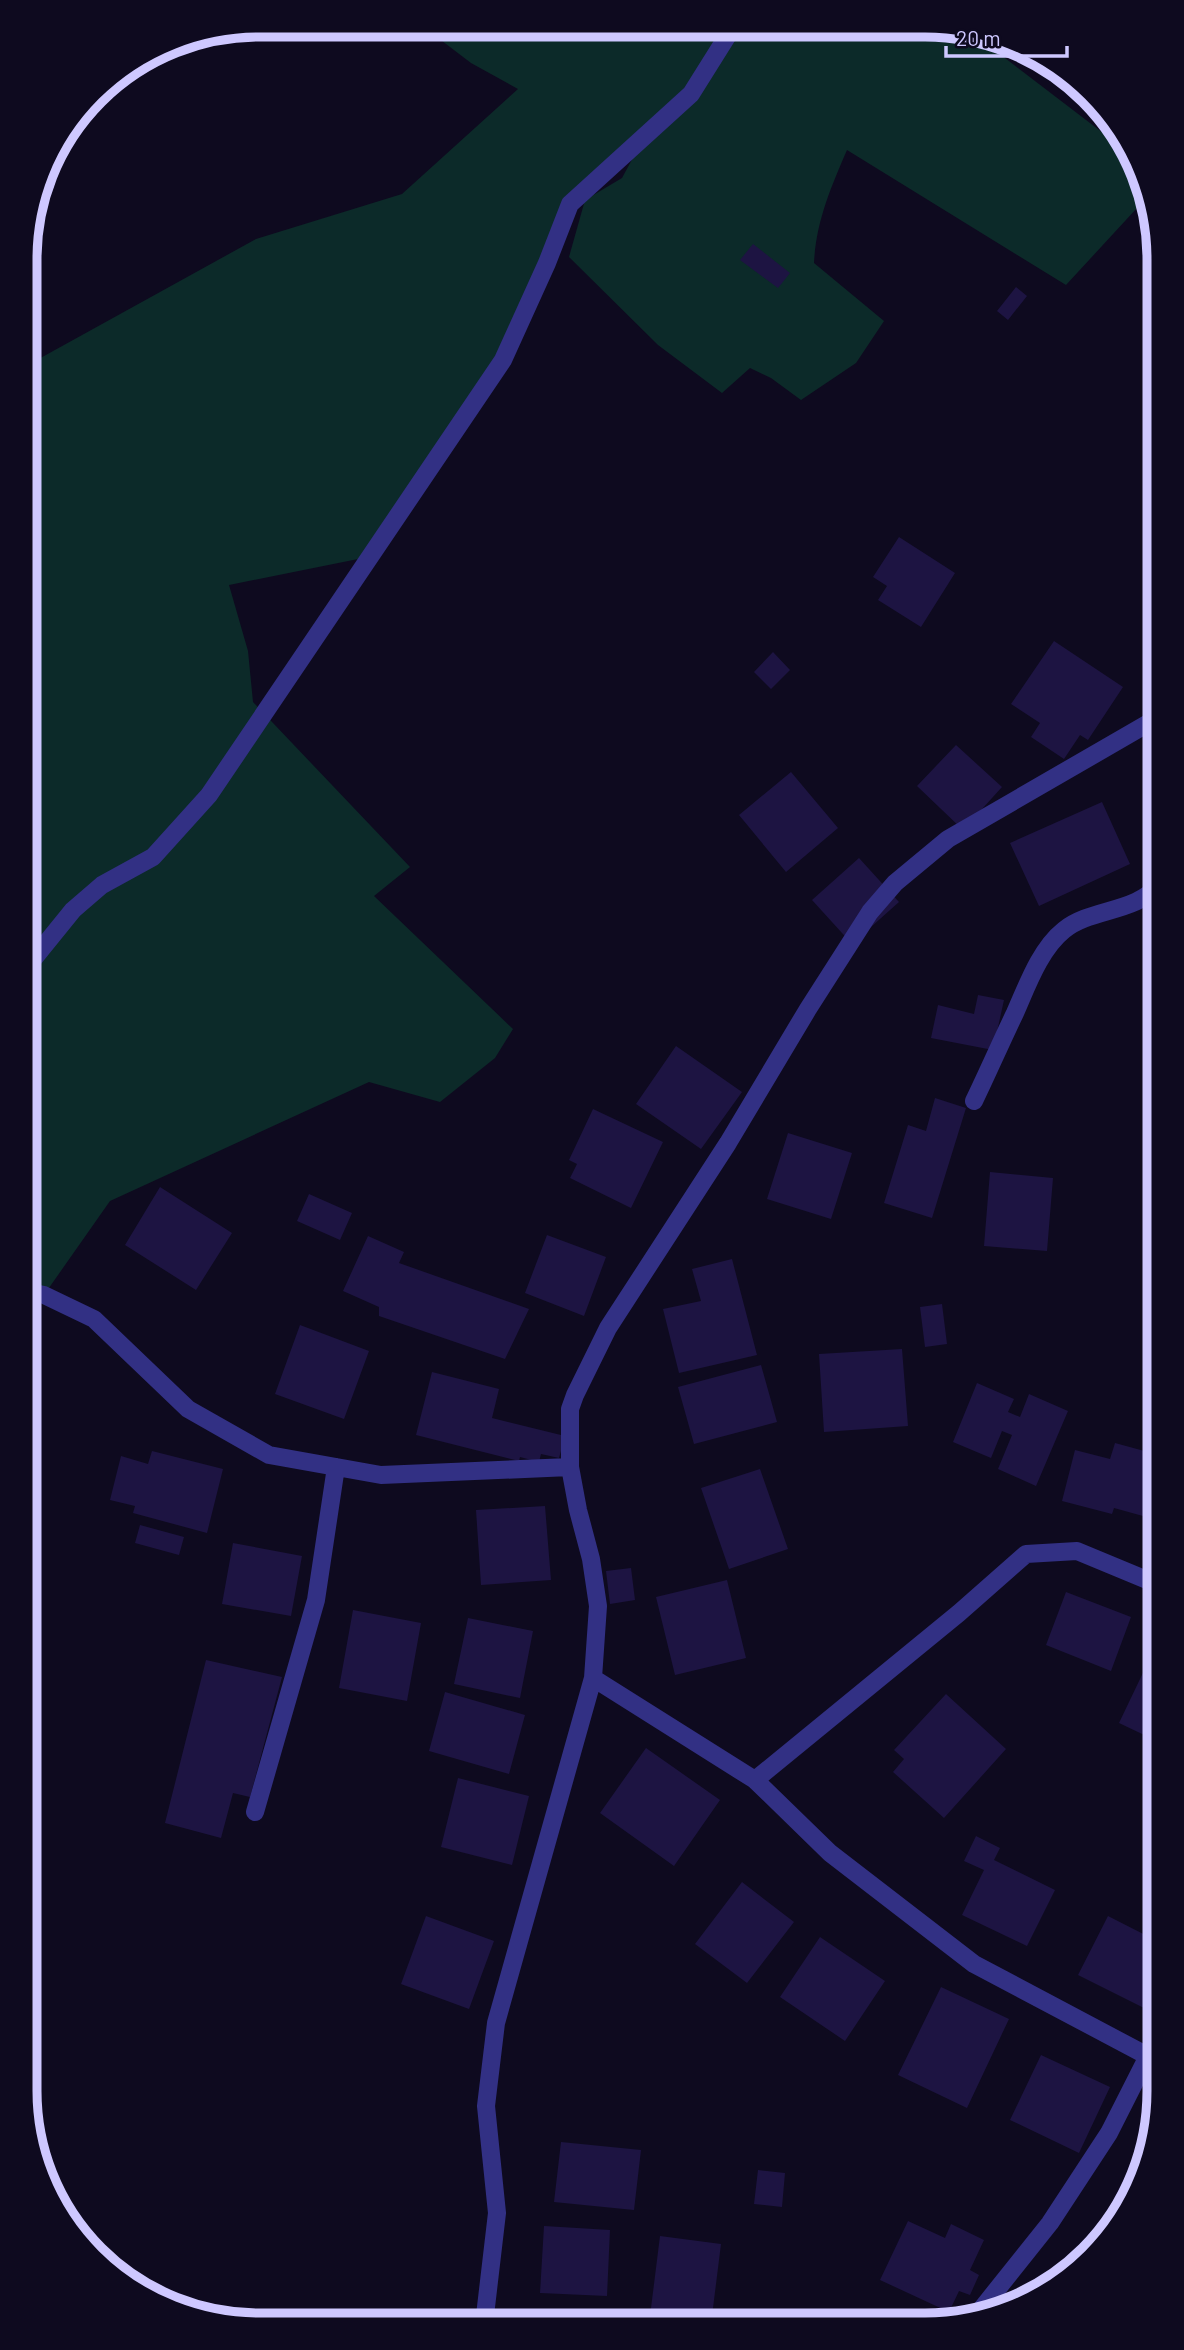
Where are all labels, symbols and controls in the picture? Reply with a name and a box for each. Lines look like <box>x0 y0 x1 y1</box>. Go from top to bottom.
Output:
scale bar <box>946 14 1067 58</box>
text: 20 m <box>956 25 1001 50</box>

